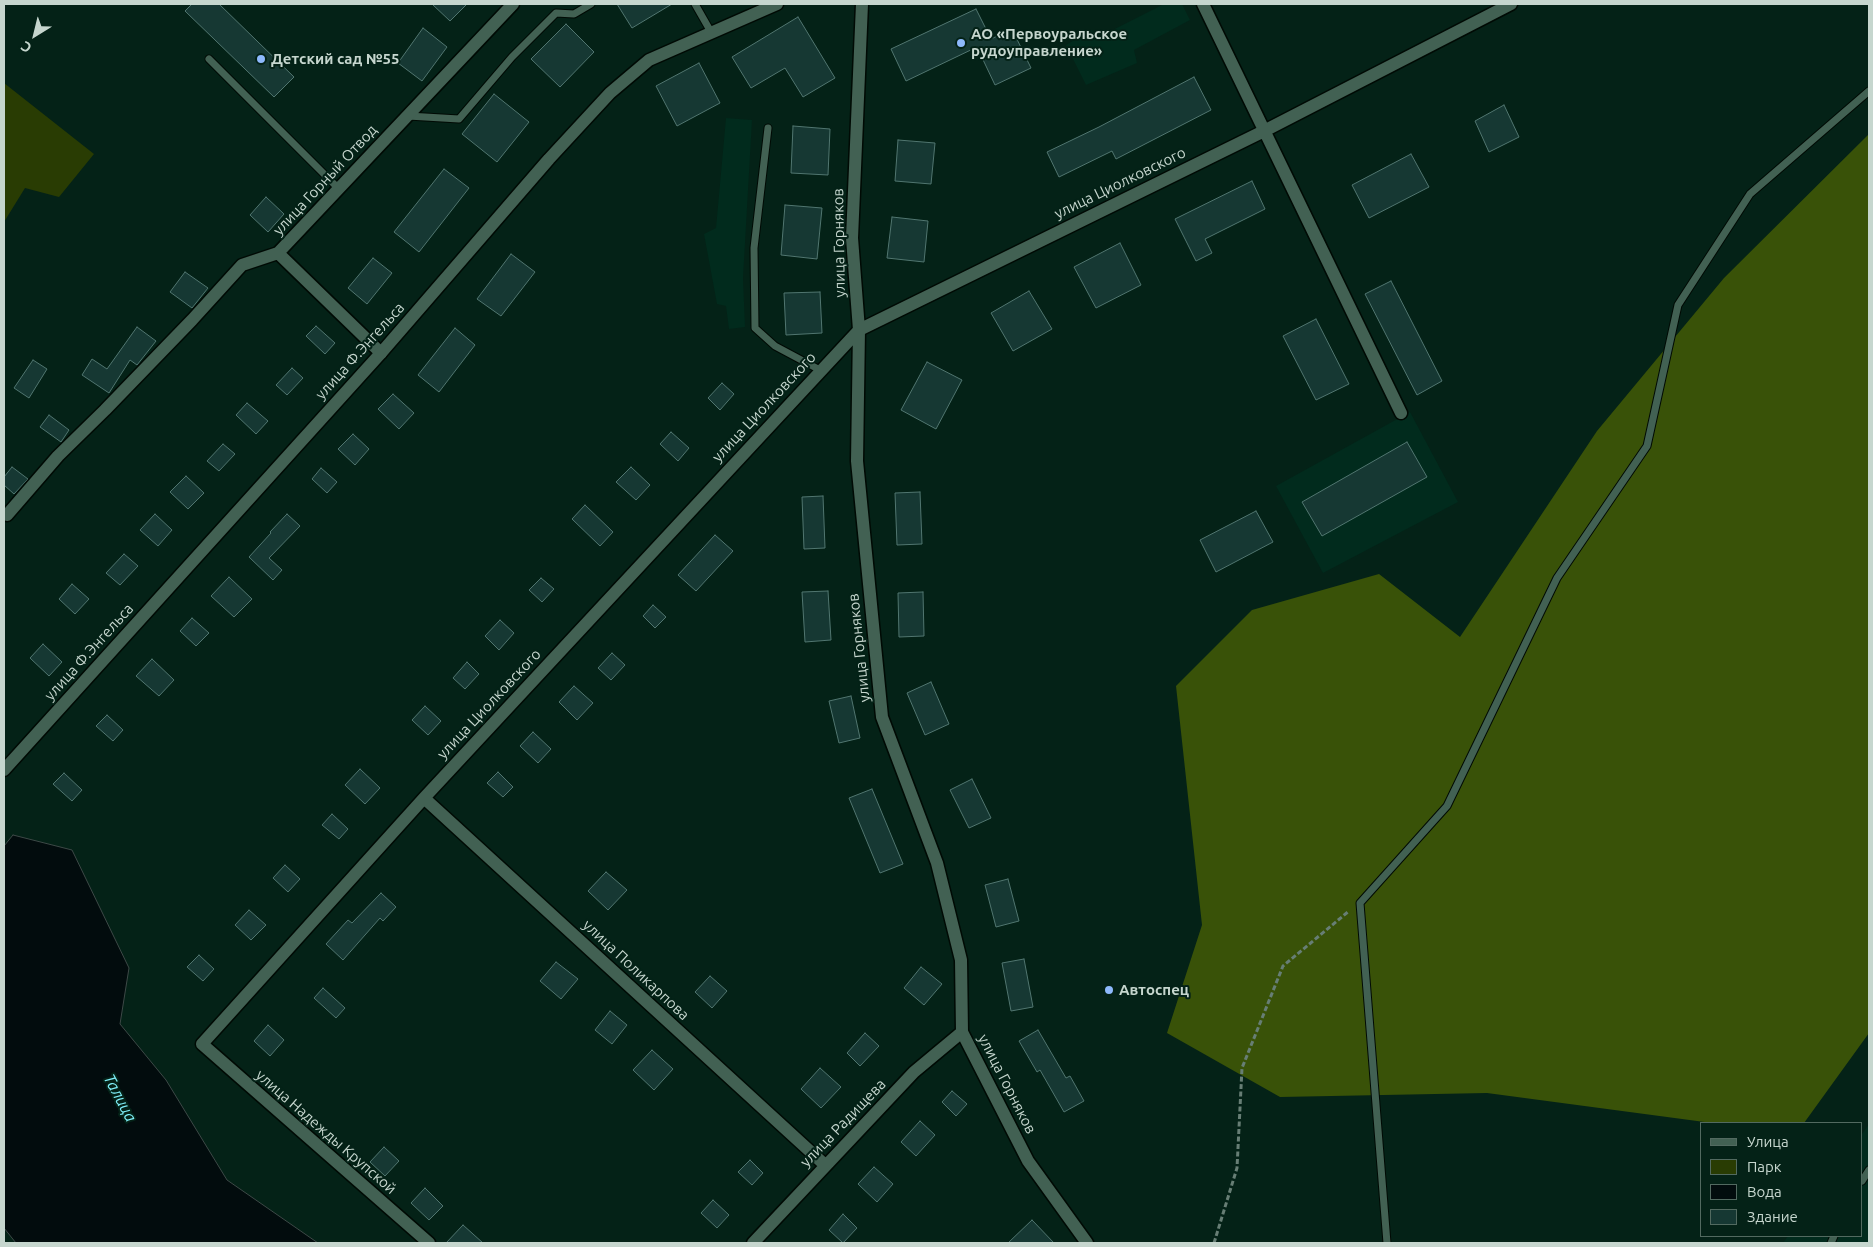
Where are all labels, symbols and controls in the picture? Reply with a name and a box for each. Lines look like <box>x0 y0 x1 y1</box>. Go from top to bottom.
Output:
north arrow <box>10 10 60 60</box>
place label: АО «Первоуральское рудоуправление» <box>971 25 1127 60</box>
marker: АО «Первоуральское рудоуправление» <box>955 37 967 49</box>
text: С <box>18 38 35 56</box>
place label: Детский сад №55 <box>271 50 399 68</box>
marker: Детский сад №55 <box>255 53 267 65</box>
street label: улица Горный Отвод <box>269 121 381 239</box>
street label: улица Циолковского <box>1051 143 1189 223</box>
street label: улица Горняков <box>829 188 849 298</box>
street label: улица Ф.Энгельса <box>312 299 408 403</box>
street label: улица Циолковского <box>708 348 820 466</box>
street label: улица Горняков <box>844 593 874 703</box>
street label: улица Ф.Энгельса <box>41 600 137 704</box>
street label: улица Циолковского <box>433 645 545 763</box>
street label: улица Поликарпова <box>579 916 693 1024</box>
place label: Автоспец <box>1119 981 1189 999</box>
marker: Автоспец <box>1103 984 1115 996</box>
street label: улица Горняков <box>974 1031 1040 1137</box>
street label: улица Надежды Крупской <box>252 1066 400 1198</box>
water label: Талица <box>99 1071 141 1125</box>
street label: улица Радищева <box>796 1075 890 1171</box>
legend <box>1700 1122 1863 1237</box>
text: Улица <box>1747 1133 1789 1150</box>
text: Парк <box>1747 1158 1782 1175</box>
text: Вода <box>1747 1183 1782 1200</box>
text: Здание <box>1747 1208 1798 1225</box>

